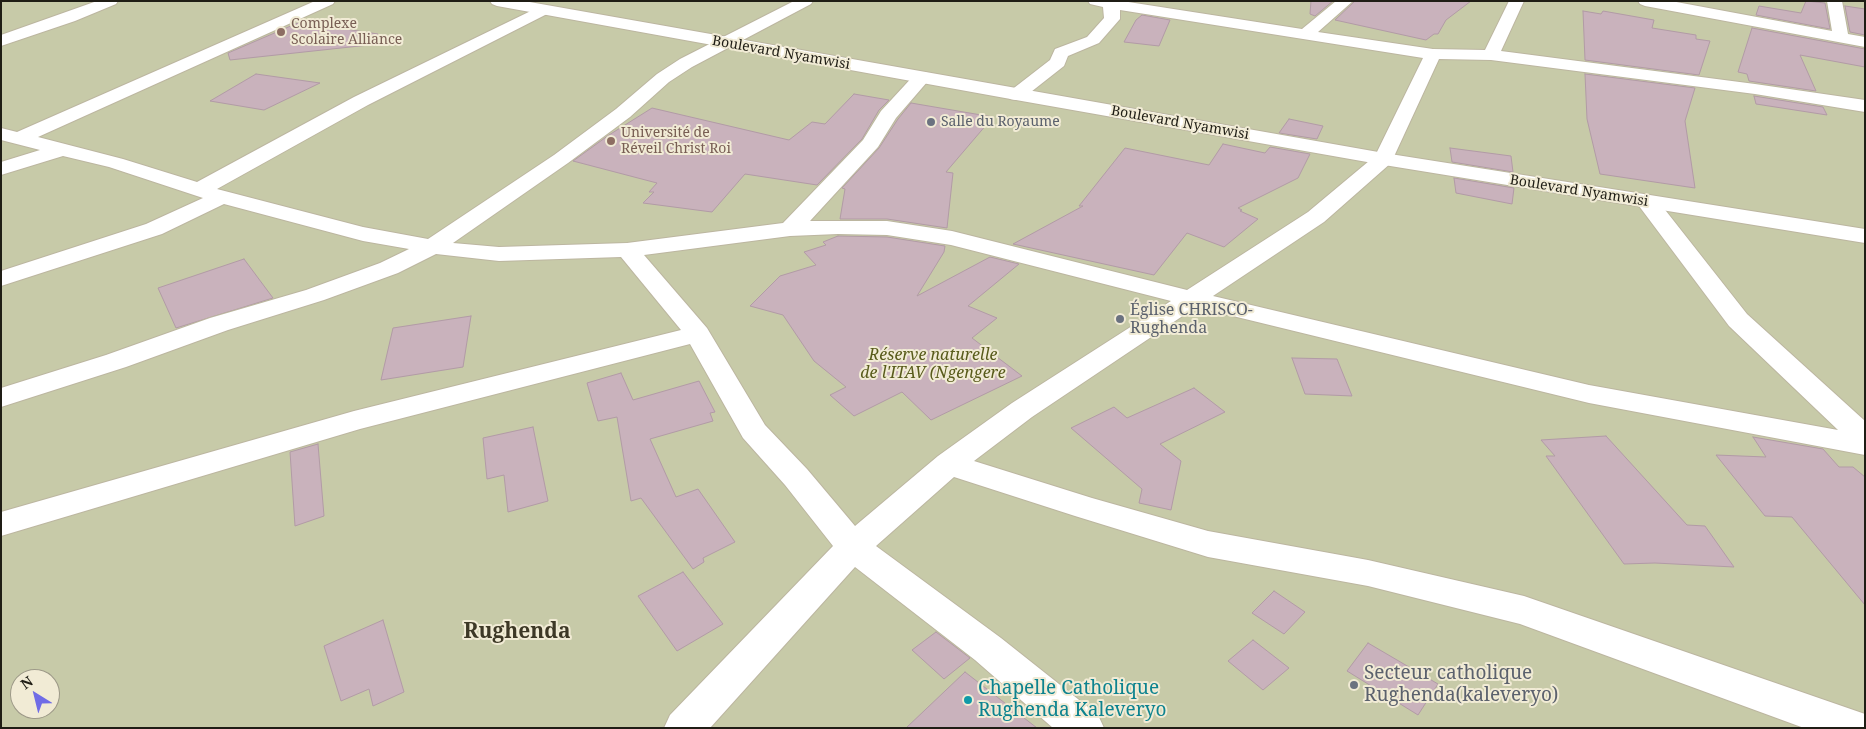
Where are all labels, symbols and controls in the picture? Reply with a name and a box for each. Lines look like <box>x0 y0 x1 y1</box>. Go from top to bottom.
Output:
place label: Complexe Scolaire Alliance <box>291 16 402 48</box>
marker: Complexe Scolaire Alliance <box>275 26 287 38</box>
street label: Boulevard Nyamwisi <box>711 33 851 73</box>
street label: Boulevard Nyamwisi <box>1110 103 1250 143</box>
place label: Salle du Royaume <box>941 114 1060 130</box>
marker: Salle du Royaume <box>925 116 937 128</box>
place label: Université de Réveil Christ Roi <box>621 125 731 158</box>
marker: Université de Réveil Christ Roi <box>605 135 617 147</box>
street label: Boulevard Nyamwisi <box>1509 172 1649 210</box>
place label: Église CHRISCO- Rughenda <box>1130 300 1253 338</box>
marker: Église CHRISCO- Rughenda <box>1114 313 1126 325</box>
park label: Réserve naturelle de l'ITAV (Ngengere <box>860 345 1006 383</box>
district label: Rughenda <box>464 619 570 645</box>
place label: Secteur catholique Rughenda(kaleveryo) <box>1364 663 1558 707</box>
north arrow <box>10 669 60 719</box>
text: N <box>16 671 37 693</box>
place label: Chapelle Catholique Rughenda Kaleveryo <box>978 678 1166 722</box>
marker: Secteur catholique Rughenda(kaleveryo) <box>1348 679 1360 691</box>
marker: Chapelle Catholique Rughenda Kaleveryo <box>962 694 974 706</box>

